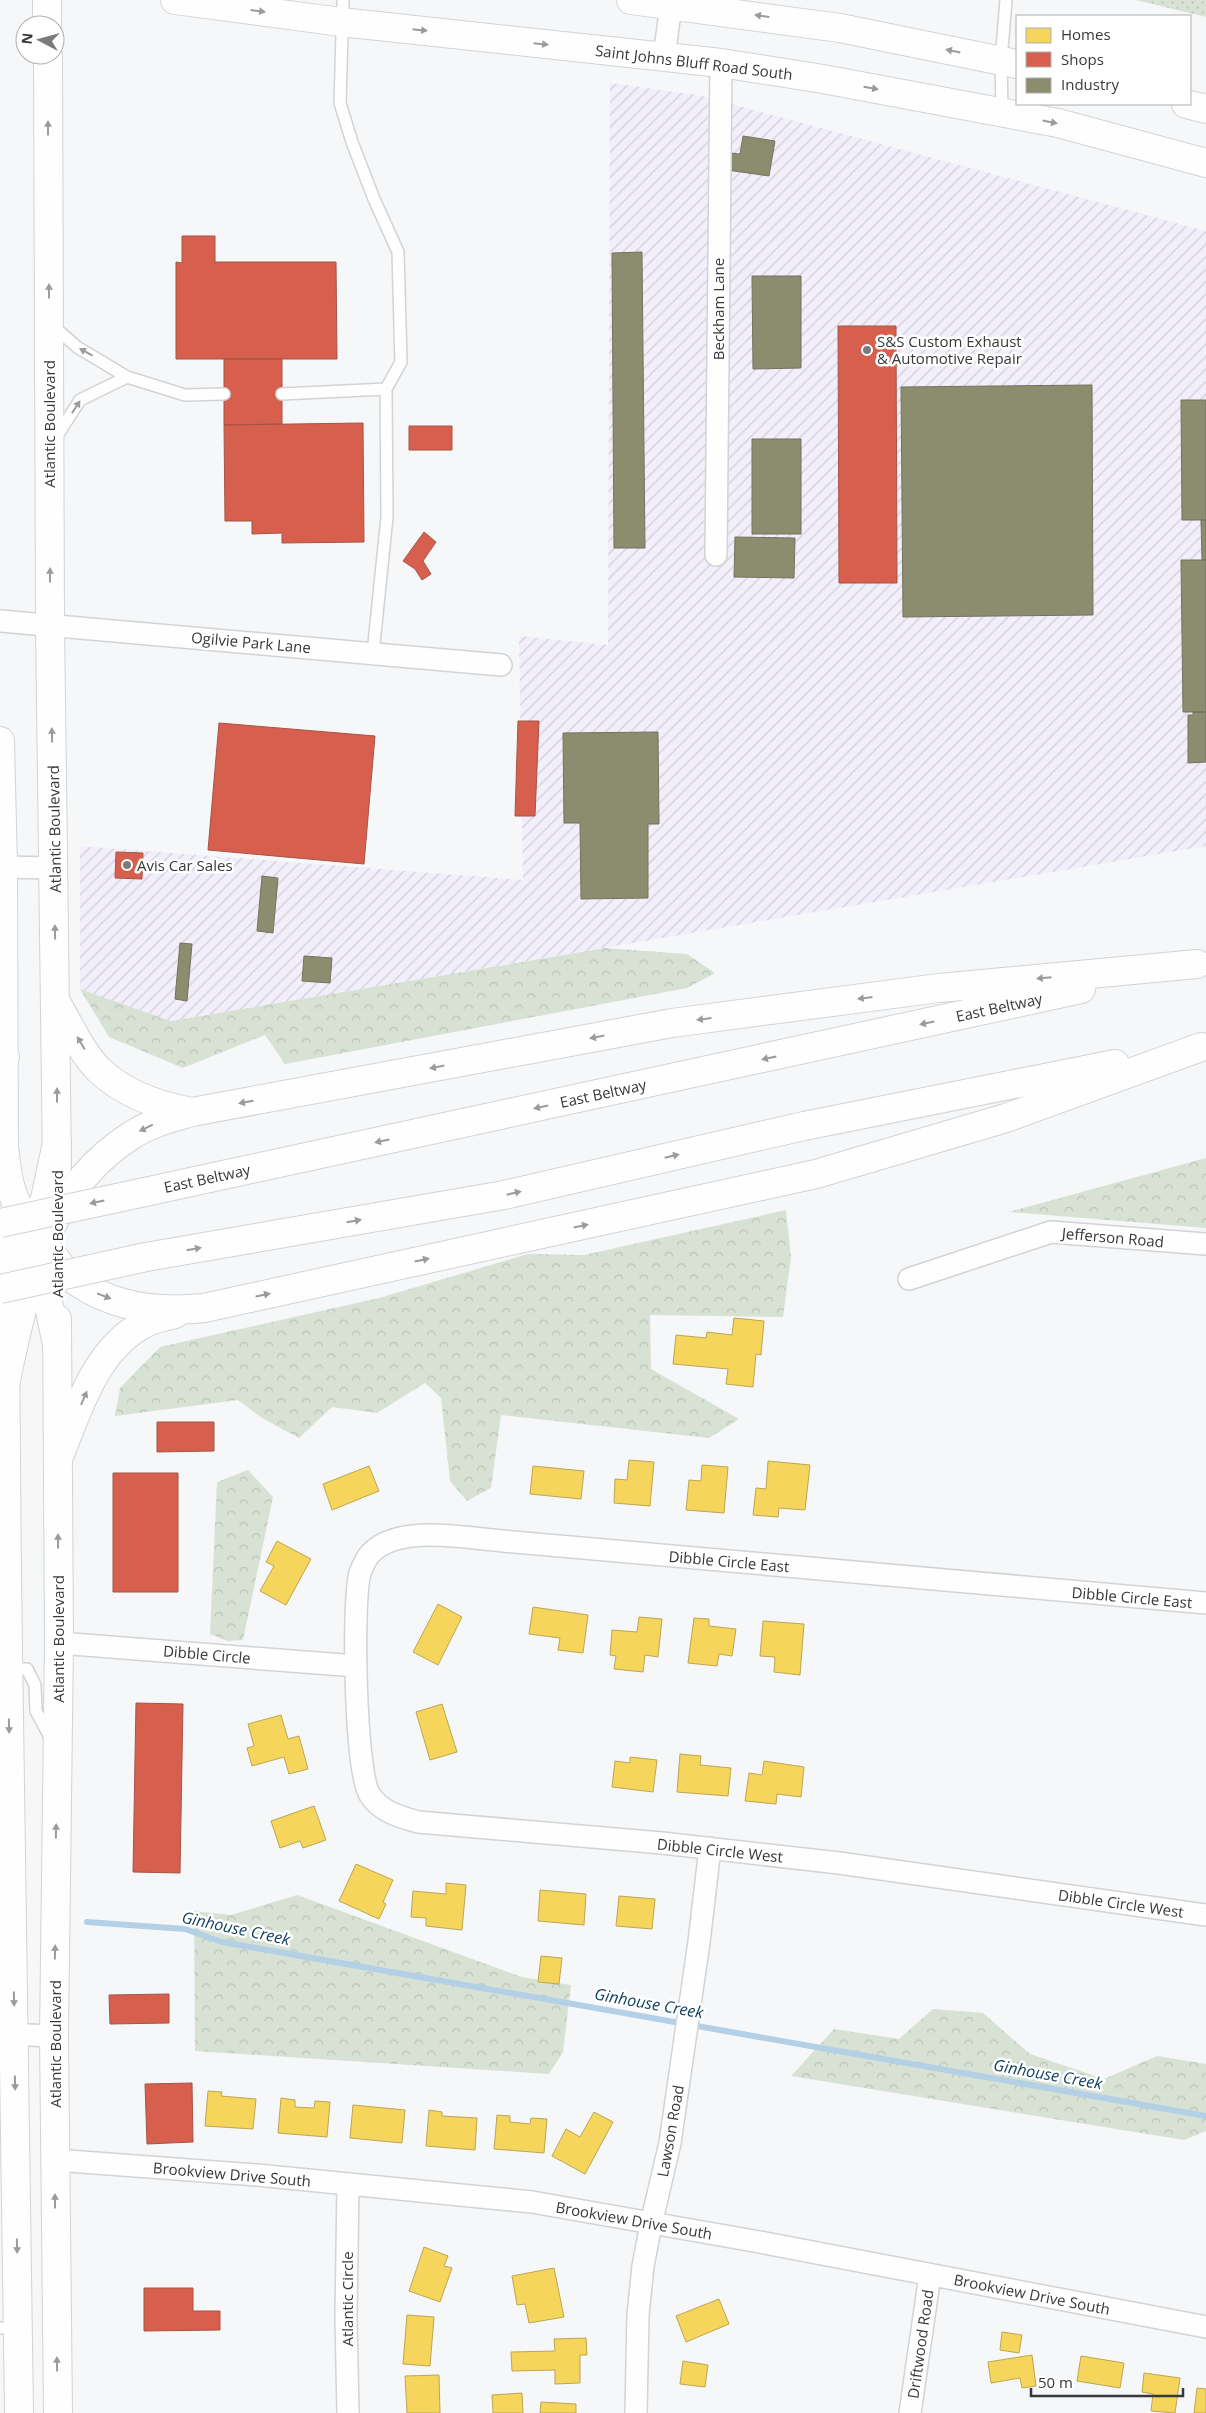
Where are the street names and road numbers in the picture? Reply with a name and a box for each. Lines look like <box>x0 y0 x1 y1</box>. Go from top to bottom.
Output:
street label: Saint Johns Bluff Road South <box>594 40 794 84</box>
street label: Beckham Lane <box>708 258 728 360</box>
street label: Atlantic Boulevard <box>39 360 59 488</box>
street label: Ogilvie Park Lane <box>190 627 312 657</box>
street label: Atlantic Boulevard <box>43 765 65 893</box>
street label: East Beltway <box>954 988 1044 1026</box>
street label: East Beltway <box>558 1074 648 1112</box>
street label: East Beltway <box>162 1159 252 1197</box>
street label: Atlantic Boulevard <box>47 1170 67 1298</box>
street label: Jefferson Road <box>1059 1222 1165 1251</box>
street label: Dibble Circle East <box>668 1546 790 1576</box>
street label: Atlantic Boulevard <box>48 1575 68 1703</box>
street label: Dibble Circle East <box>1071 1582 1193 1612</box>
street label: Dibble Circle <box>162 1640 252 1668</box>
street label: Dibble Circle West <box>656 1833 784 1867</box>
street label: Dibble Circle West <box>1057 1884 1185 1922</box>
street label: Atlantic Boulevard <box>45 1980 65 2108</box>
street label: Lawson Road <box>652 2084 688 2178</box>
street label: Brookview Drive South <box>152 2157 312 2191</box>
street label: Brookview Drive South <box>554 2196 714 2244</box>
street label: Atlantic Circle <box>337 2251 357 2347</box>
street label: Brookview Drive South <box>952 2269 1112 2319</box>
street label: Driftwood Road <box>902 2288 938 2400</box>

